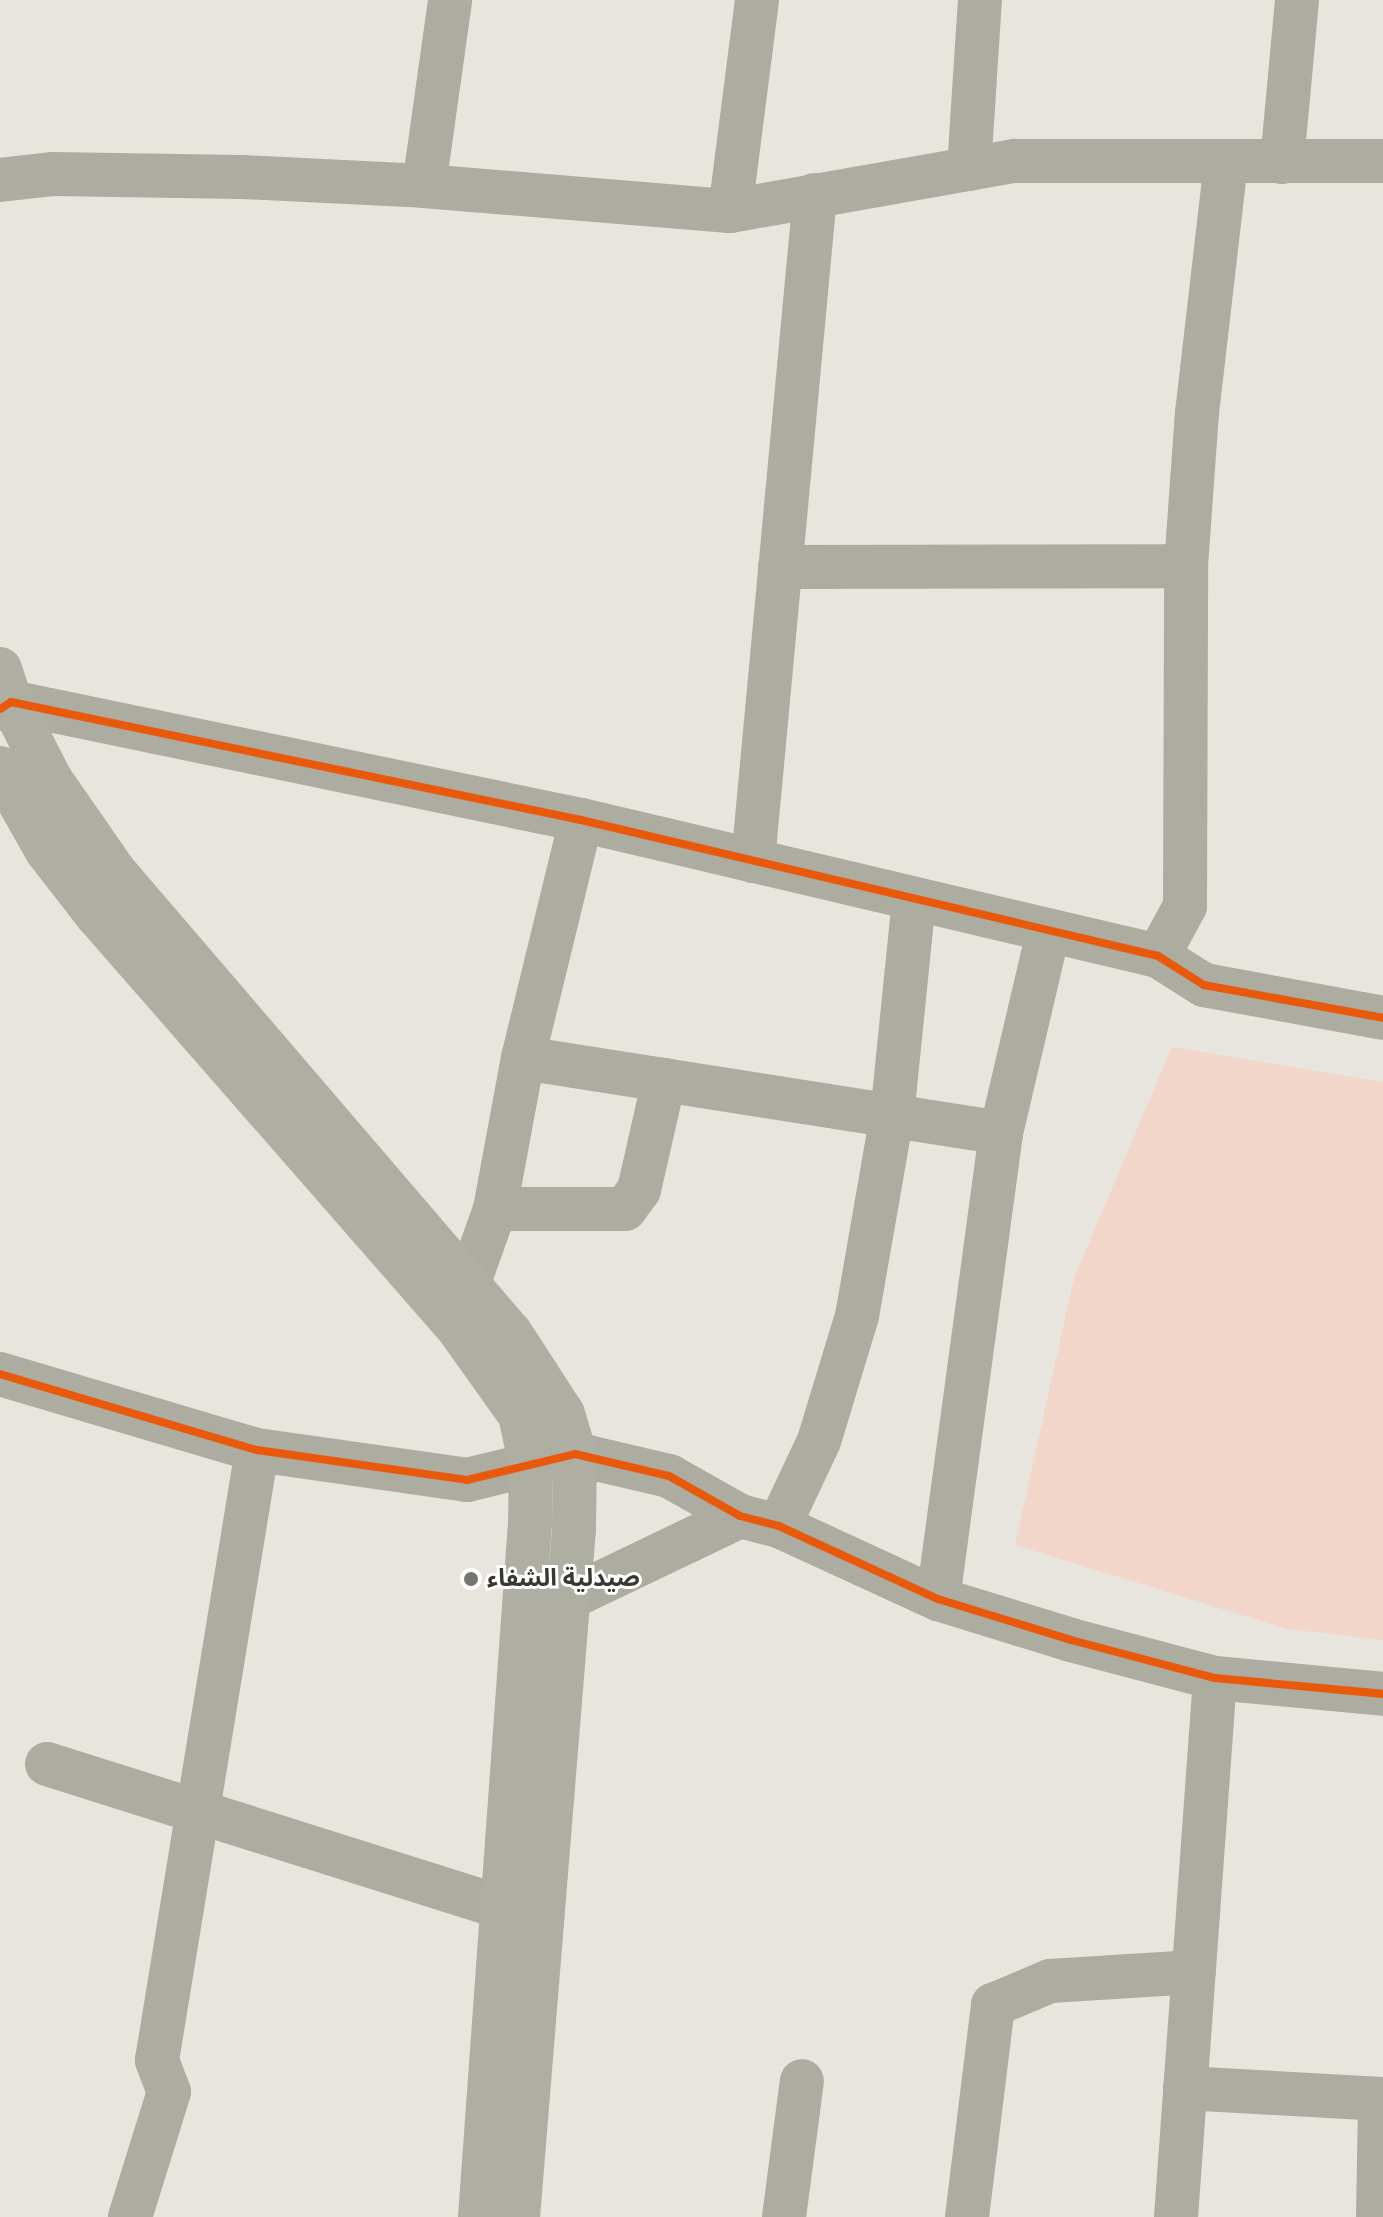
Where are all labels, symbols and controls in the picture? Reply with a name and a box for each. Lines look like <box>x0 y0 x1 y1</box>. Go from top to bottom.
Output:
place label: صيدلية الشفاء <box>487 1565 640 1593</box>
marker: صيدلية الشفاء <box>462 1570 480 1588</box>

